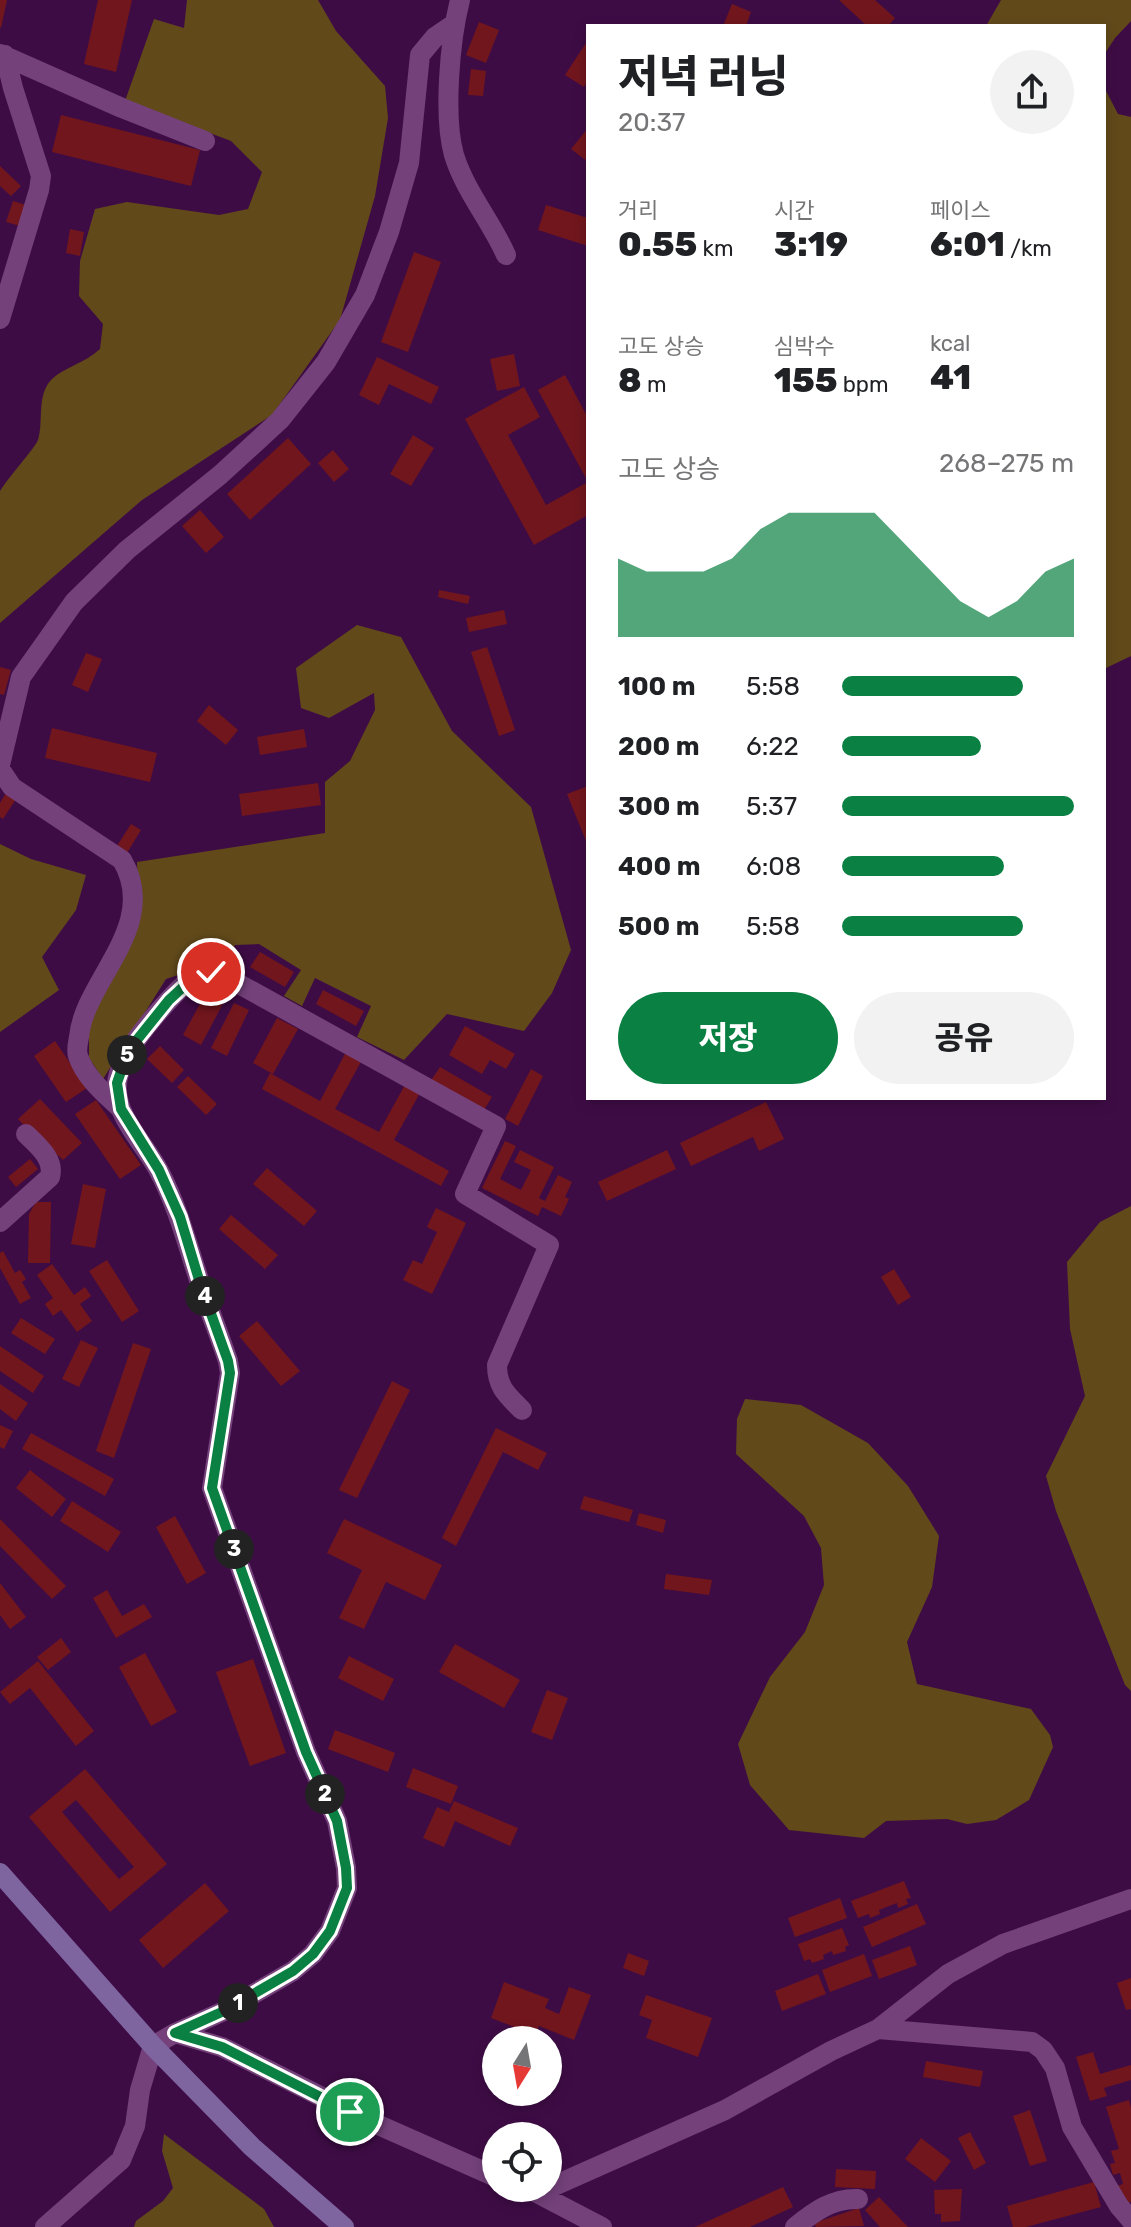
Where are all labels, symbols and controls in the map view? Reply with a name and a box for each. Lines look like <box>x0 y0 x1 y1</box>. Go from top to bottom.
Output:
button: share <box>990 50 1074 134</box>
text: 저녁 러닝 <box>618 51 789 103</box>
text: 20:37 <box>618 107 685 138</box>
text: 거리 <box>618 197 658 224</box>
text: 시간 <box>774 197 814 224</box>
text: 페이스 <box>930 197 991 224</box>
text: 0.55 <box>618 224 697 265</box>
text: 3:19 <box>774 224 848 265</box>
text: 6:01 <box>930 224 1005 265</box>
text: km <box>697 235 734 262</box>
text: /km <box>1005 235 1052 262</box>
text: kcal <box>930 330 970 357</box>
text: 고도 상승 <box>618 333 704 360</box>
text: 심박수 <box>774 333 835 360</box>
text: 41 <box>930 357 971 398</box>
text: 8 <box>618 360 642 401</box>
text: 155 <box>774 360 837 401</box>
text: m <box>642 371 667 398</box>
text: bpm <box>837 371 889 398</box>
text: 268–275 m <box>939 448 1074 479</box>
text: 고도 상승 <box>618 454 720 485</box>
text: 100 m <box>618 671 696 702</box>
text: 5:58 <box>746 671 800 702</box>
text: 200 m <box>618 731 700 762</box>
text: 6:22 <box>746 731 799 762</box>
text: 300 m <box>618 791 700 822</box>
text: 5:37 <box>746 791 797 822</box>
text: 400 m <box>618 851 700 882</box>
text: 6:08 <box>746 851 801 882</box>
text: 500 m <box>618 911 700 942</box>
text: 5:58 <box>746 911 800 942</box>
pin <box>177 938 245 1006</box>
icon: check <box>189 950 233 994</box>
button: 저장 <box>618 992 838 1084</box>
button: 공유 <box>854 992 1074 1084</box>
pin: 5 <box>107 1035 147 1075</box>
text: 5 <box>120 1041 134 1068</box>
pin: 4 <box>185 1276 225 1316</box>
text: 4 <box>197 1282 213 1309</box>
pin: 3 <box>214 1529 254 1569</box>
text: 3 <box>227 1535 241 1562</box>
pin: 2 <box>305 1774 345 1814</box>
text: 2 <box>318 1780 332 1807</box>
pin: 1 <box>218 1983 258 2023</box>
text: 1 <box>233 1989 243 2016</box>
north arrow <box>482 2026 562 2106</box>
map controls <box>482 2026 562 2202</box>
pin <box>316 2078 384 2146</box>
icon: arrive <box>328 2090 372 2134</box>
button: locate <box>482 2122 562 2202</box>

